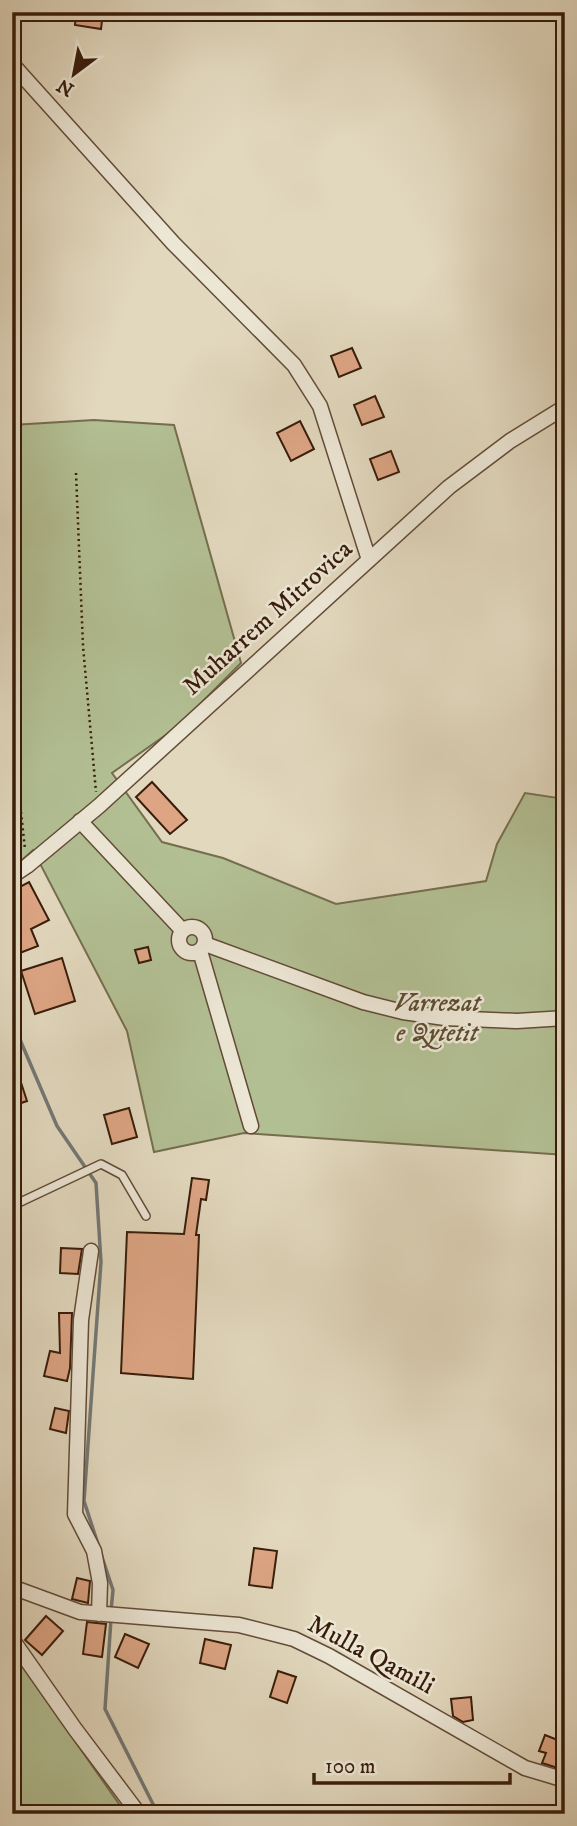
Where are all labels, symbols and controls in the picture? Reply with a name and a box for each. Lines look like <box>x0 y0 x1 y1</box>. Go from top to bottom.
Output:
north arrow <box>38 38 108 108</box>
text: N <box>53 73 78 101</box>
street label: Muharrem Mitrovica <box>176 533 360 703</box>
park label: Varrezat e Qytetit <box>394 987 482 1050</box>
street label: Mulla Qamili <box>302 1608 440 1702</box>
scale bar <box>314 1742 510 1786</box>
text: 100 m <box>325 1754 376 1780</box>

